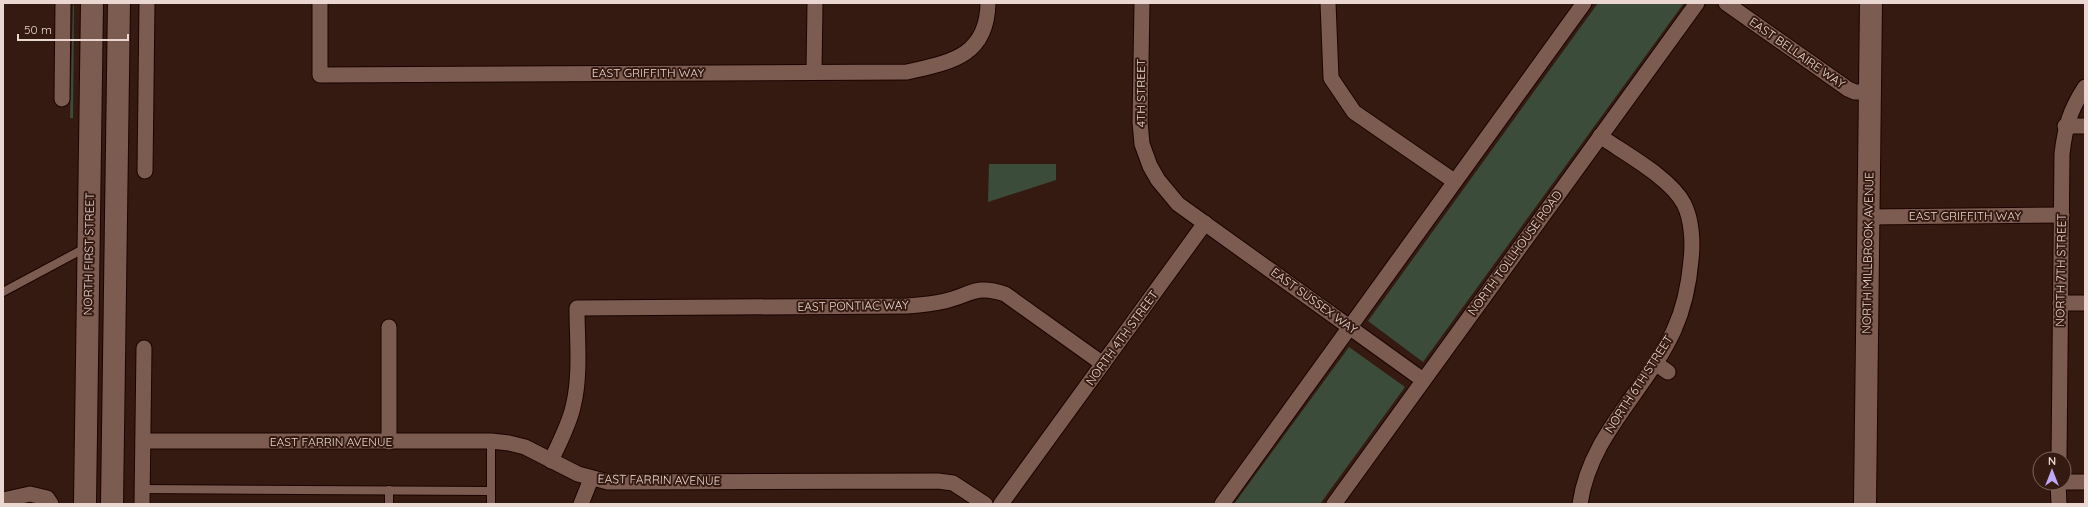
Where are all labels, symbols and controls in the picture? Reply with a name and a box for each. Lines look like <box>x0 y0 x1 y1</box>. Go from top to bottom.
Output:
street label: EAST BELLAIRE WAY <box>1747 14 1848 91</box>
scale bar <box>18 16 128 42</box>
text: 50 m <box>24 22 52 37</box>
street label: 4TH STREET <box>1133 59 1148 127</box>
street label: EAST GRIFFITH WAY <box>592 65 704 80</box>
street label: NORTH MILLBROOK AVENUE <box>1859 172 1876 334</box>
street label: NORTH TOLLHOUSE ROAD <box>1464 187 1565 318</box>
street label: NORTH FIRST STREET <box>80 192 97 316</box>
street label: EAST GRIFFITH WAY <box>1909 208 2021 223</box>
street label: NORTH 7TH STREET <box>2052 213 2069 327</box>
street label: EAST SUSSEX WAY <box>1268 264 1361 337</box>
street label: NORTH 4TH STREET <box>1082 287 1161 388</box>
street label: EAST PONTIAC WAY <box>797 297 909 314</box>
street label: NORTH 6TH STREET <box>1601 332 1676 435</box>
street label: EAST FARRIN AVENUE <box>270 434 393 449</box>
north arrow <box>2032 451 2072 491</box>
text: N <box>2048 454 2056 468</box>
street label: EAST FARRIN AVENUE <box>598 471 721 488</box>

